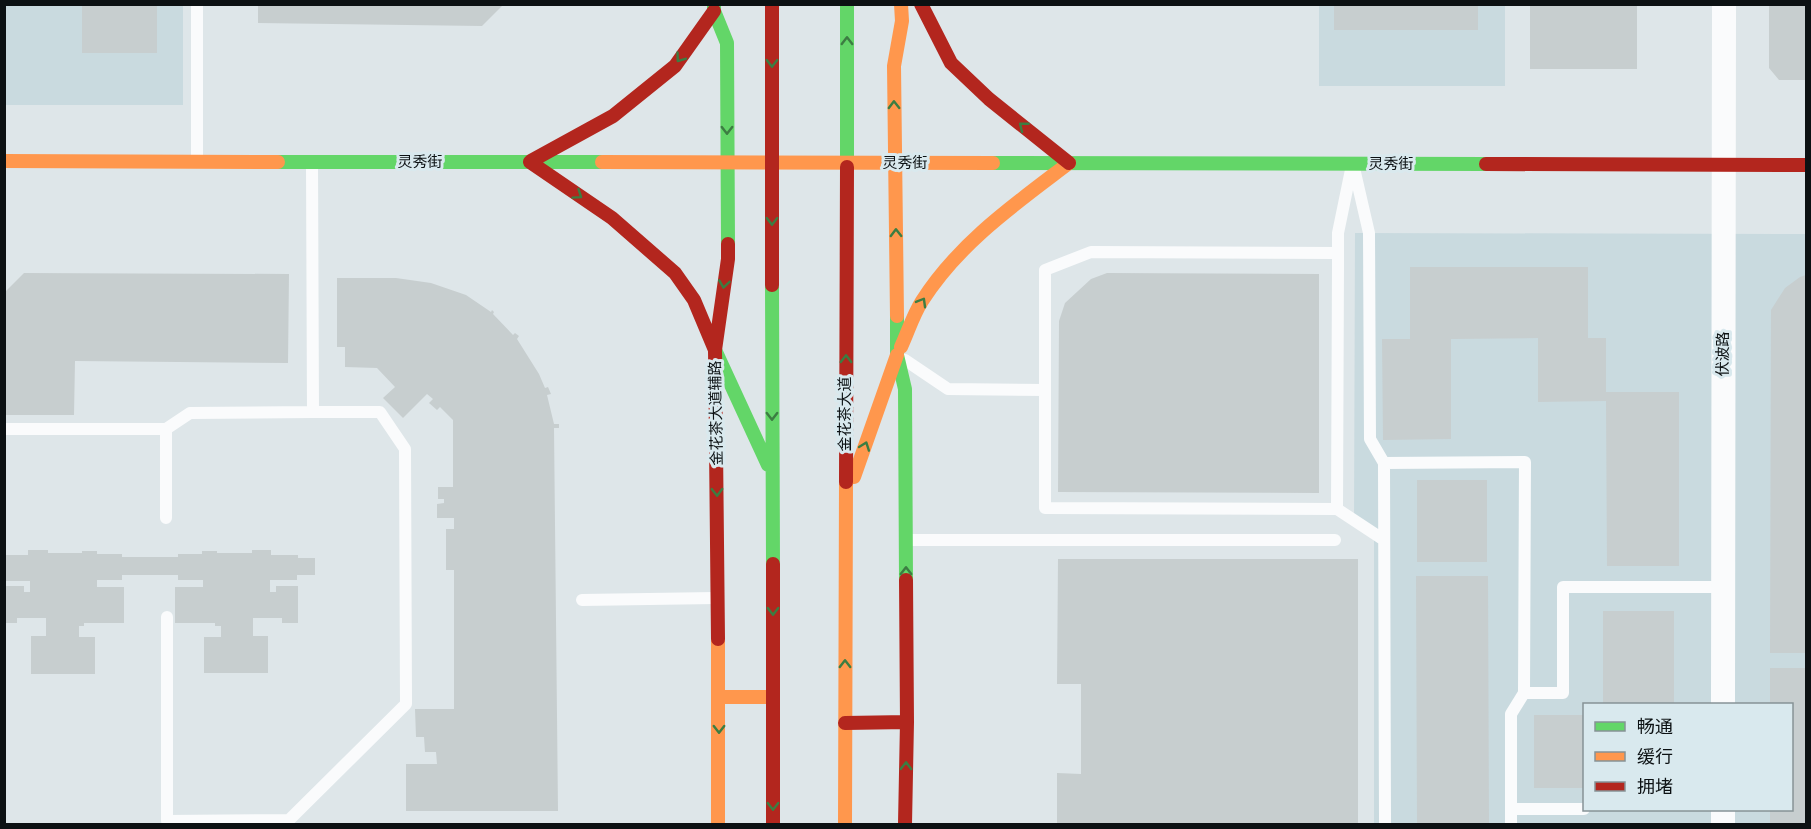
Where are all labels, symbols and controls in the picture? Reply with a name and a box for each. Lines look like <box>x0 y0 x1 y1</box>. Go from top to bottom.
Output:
one-way arrow <box>841 37 853 46</box>
one-way arrow <box>676 52 687 63</box>
one-way arrow <box>766 58 778 67</box>
one-way arrow <box>888 100 900 109</box>
one-way arrow <box>1019 123 1030 134</box>
one-way arrow <box>721 125 733 134</box>
street label: 灵秀街 <box>397 152 443 171</box>
street label: 灵秀街 <box>882 153 928 172</box>
street label: 灵秀街 <box>1368 154 1414 173</box>
one-way arrow <box>571 188 582 199</box>
one-way arrow <box>766 217 778 226</box>
one-way arrow <box>889 229 902 238</box>
one-way arrow <box>719 279 731 289</box>
one-way arrow <box>915 298 927 308</box>
street label: 伏波路 <box>1713 331 1732 377</box>
one-way arrow <box>840 354 852 363</box>
street label: 金花茶大道辅路 <box>705 360 726 466</box>
street label: 金花茶大道 <box>835 376 854 452</box>
one-way arrow <box>766 412 778 421</box>
one-way arrow <box>857 441 870 452</box>
one-way arrow <box>711 488 723 497</box>
one-way arrow <box>900 567 912 576</box>
one-way arrow <box>767 607 779 616</box>
one-way arrow <box>839 660 851 669</box>
legend <box>1583 703 1793 811</box>
text: 畅通 <box>1637 716 1673 738</box>
one-way arrow <box>713 725 725 734</box>
text: 缓行 <box>1637 746 1673 768</box>
one-way arrow <box>900 762 912 771</box>
text: 拥堵 <box>1637 776 1673 798</box>
one-way arrow <box>767 802 779 811</box>

